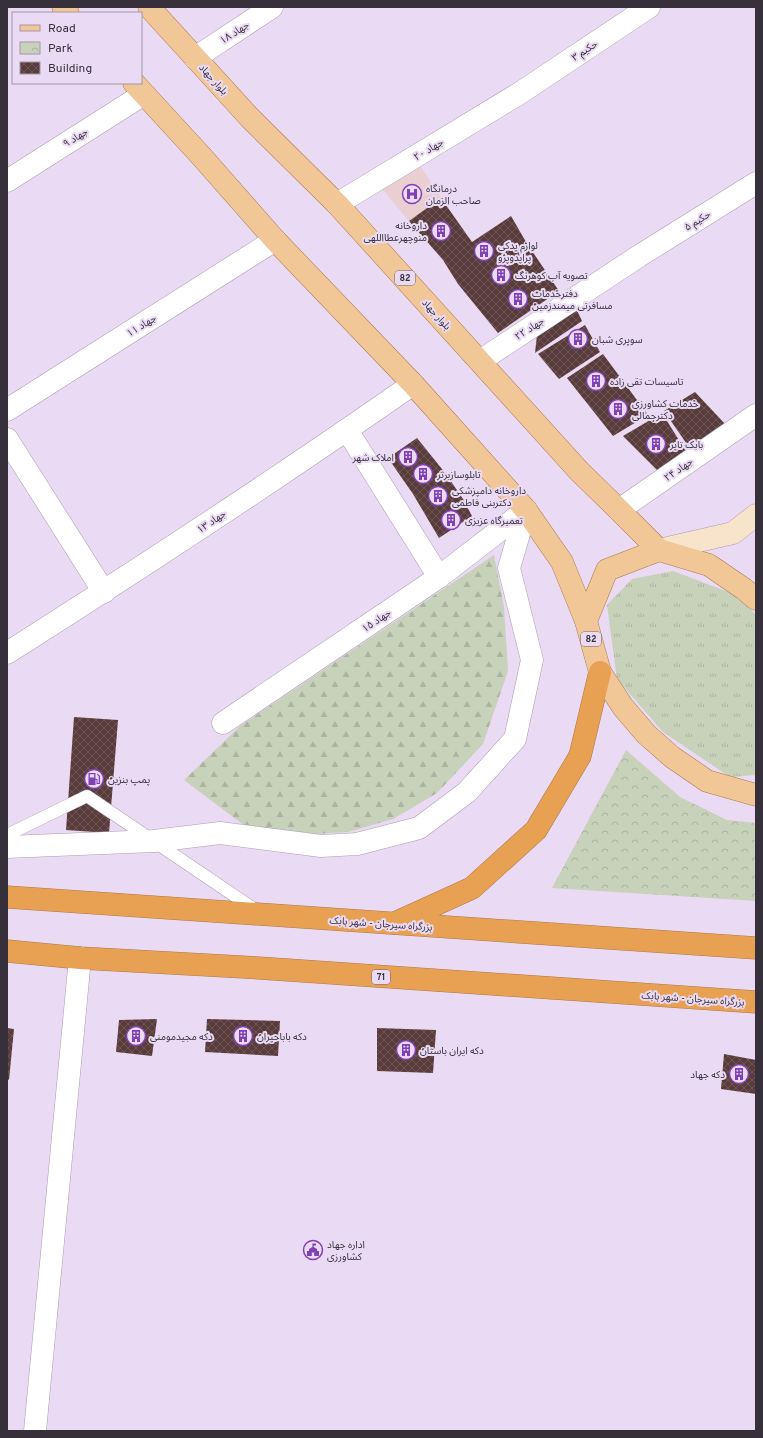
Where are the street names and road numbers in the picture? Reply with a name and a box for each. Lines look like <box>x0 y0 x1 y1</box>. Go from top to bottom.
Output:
street label: جهاد ۱۸ <box>218 19 252 48</box>
street label: حکیم ۳ <box>569 38 600 65</box>
street label: بلوار جهاد <box>196 62 230 98</box>
street label: جهاد ۹ <box>61 126 91 151</box>
street label: جهاد ۲۰ <box>412 136 446 164</box>
street label: حکیم ۵ <box>682 208 713 234</box>
road number: 82 <box>395 271 415 285</box>
street label: بلوار جهاد <box>419 297 453 333</box>
street label: جهاد ۱۱ <box>125 312 159 340</box>
street label: جهاد ۲۲ <box>513 315 547 344</box>
street label: جهاد ۲۴ <box>662 456 696 485</box>
street label: جهاد ۱۳ <box>195 508 229 537</box>
street label: جهاد ۱۵ <box>360 607 394 636</box>
road number: 82 <box>581 632 601 646</box>
street label: بزرگراه سیرجان - شهر بابک <box>329 914 433 935</box>
road number: 71 <box>372 970 390 984</box>
street label: بزرگراه سیرجان - شهر بابک <box>641 989 745 1010</box>

